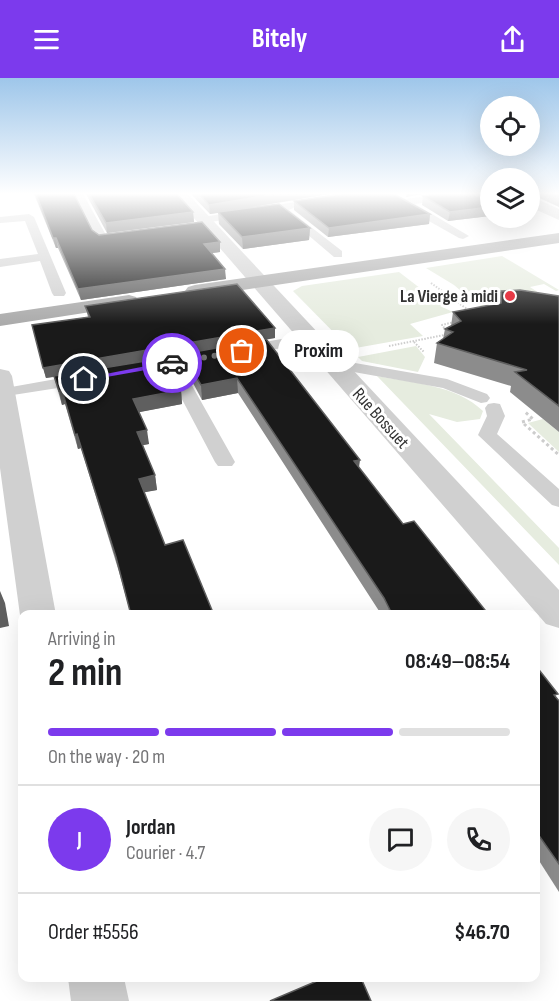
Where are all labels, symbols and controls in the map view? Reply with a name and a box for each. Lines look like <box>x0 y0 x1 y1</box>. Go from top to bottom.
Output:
icon: menu <box>30 23 63 56</box>
text: Bitely <box>252 23 307 55</box>
icon: share <box>496 23 529 56</box>
map controls <box>480 96 540 228</box>
button: locate <box>480 96 540 156</box>
button: layers <box>480 168 540 228</box>
place label: La Vierge à midi <box>400 286 498 307</box>
marker: La Vierge à midi <box>503 289 517 303</box>
pin <box>216 325 267 376</box>
callout: Proxim <box>278 330 359 372</box>
courier <box>142 333 202 393</box>
icon: bag <box>225 334 258 367</box>
text: Proxim <box>294 339 343 363</box>
icon: car <box>156 347 189 380</box>
pin <box>58 353 109 404</box>
icon: home <box>67 362 100 395</box>
street label: Rue Bossuet <box>348 384 414 453</box>
text: Arriving in <box>48 627 116 651</box>
text: 08:49–08:54 <box>405 648 510 675</box>
text: 2 min <box>48 650 122 697</box>
text: On the way · 20 m <box>48 745 165 769</box>
button: chat <box>369 808 432 871</box>
button: phone <box>447 808 510 871</box>
text: Jordan <box>126 814 175 841</box>
text: J <box>77 826 82 853</box>
text: Courier · 4.7 <box>126 841 205 865</box>
text: Order #5556 <box>48 919 139 946</box>
text: $46.70 <box>454 919 510 946</box>

